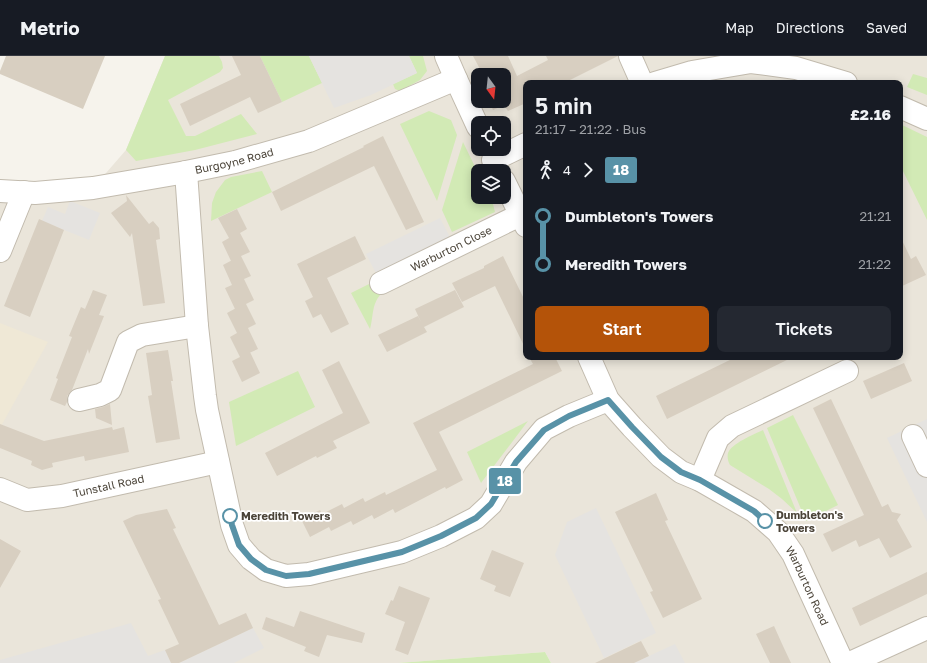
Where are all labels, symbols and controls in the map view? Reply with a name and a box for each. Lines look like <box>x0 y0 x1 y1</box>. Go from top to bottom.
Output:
text: Metrio <box>20 16 80 39</box>
text: Map <box>725 19 754 36</box>
text: Directions <box>776 19 844 36</box>
text: Saved <box>866 19 907 36</box>
north arrow <box>471 68 511 108</box>
map controls <box>471 68 511 204</box>
text: 5 min <box>535 92 592 119</box>
text: £2.16 <box>850 105 891 123</box>
button: locate <box>471 116 511 156</box>
text: 21:17 – 21:22 · Bus <box>535 121 646 137</box>
street label: Burgoyne Road <box>194 144 275 176</box>
icon: walk <box>535 159 557 181</box>
icon: forward <box>577 159 599 181</box>
text: 18 <box>613 161 629 178</box>
text: 4 <box>563 162 571 178</box>
button: layers <box>471 164 511 204</box>
text: Dumbleton's Towers <box>565 207 713 225</box>
text: 21:21 <box>859 208 891 224</box>
street label: Warburton Close <box>408 223 494 274</box>
text: Meredith Towers <box>565 255 687 273</box>
text: 21:22 <box>858 256 891 272</box>
button: Start <box>535 306 709 352</box>
button: Tickets <box>717 306 891 352</box>
line badge: 18 <box>487 468 523 494</box>
street label: Tunstall Road <box>72 471 145 499</box>
text: 18 <box>497 472 513 489</box>
marker: Meredith Towers <box>222 508 238 524</box>
place label: Dumbleton's Towers <box>776 508 843 534</box>
place label: Meredith Towers <box>241 509 330 522</box>
marker: Dumbleton's Towers <box>757 513 773 529</box>
street label: Warburton Road <box>783 543 832 627</box>

